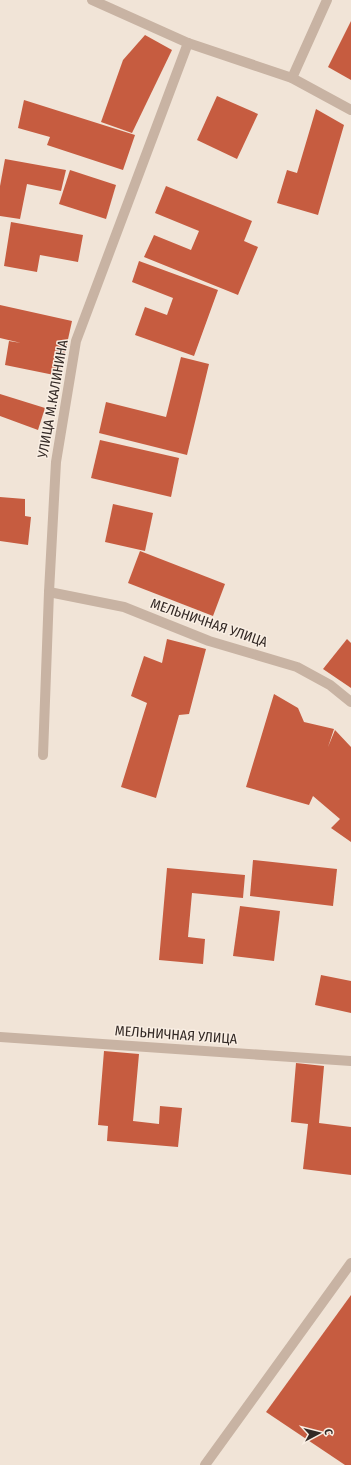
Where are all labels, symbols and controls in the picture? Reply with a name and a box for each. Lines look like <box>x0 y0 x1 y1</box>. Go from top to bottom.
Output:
street label: УЛИЦА М.КАЛИНИНА <box>34 338 72 460</box>
street label: МЕЛЬНИЧНАЯ УЛИЦА <box>148 595 270 651</box>
street label: МЕЛЬНИЧНАЯ УЛИЦА <box>114 1022 238 1048</box>
north arrow <box>299 1413 339 1453</box>
text: С <box>322 1428 335 1436</box>

